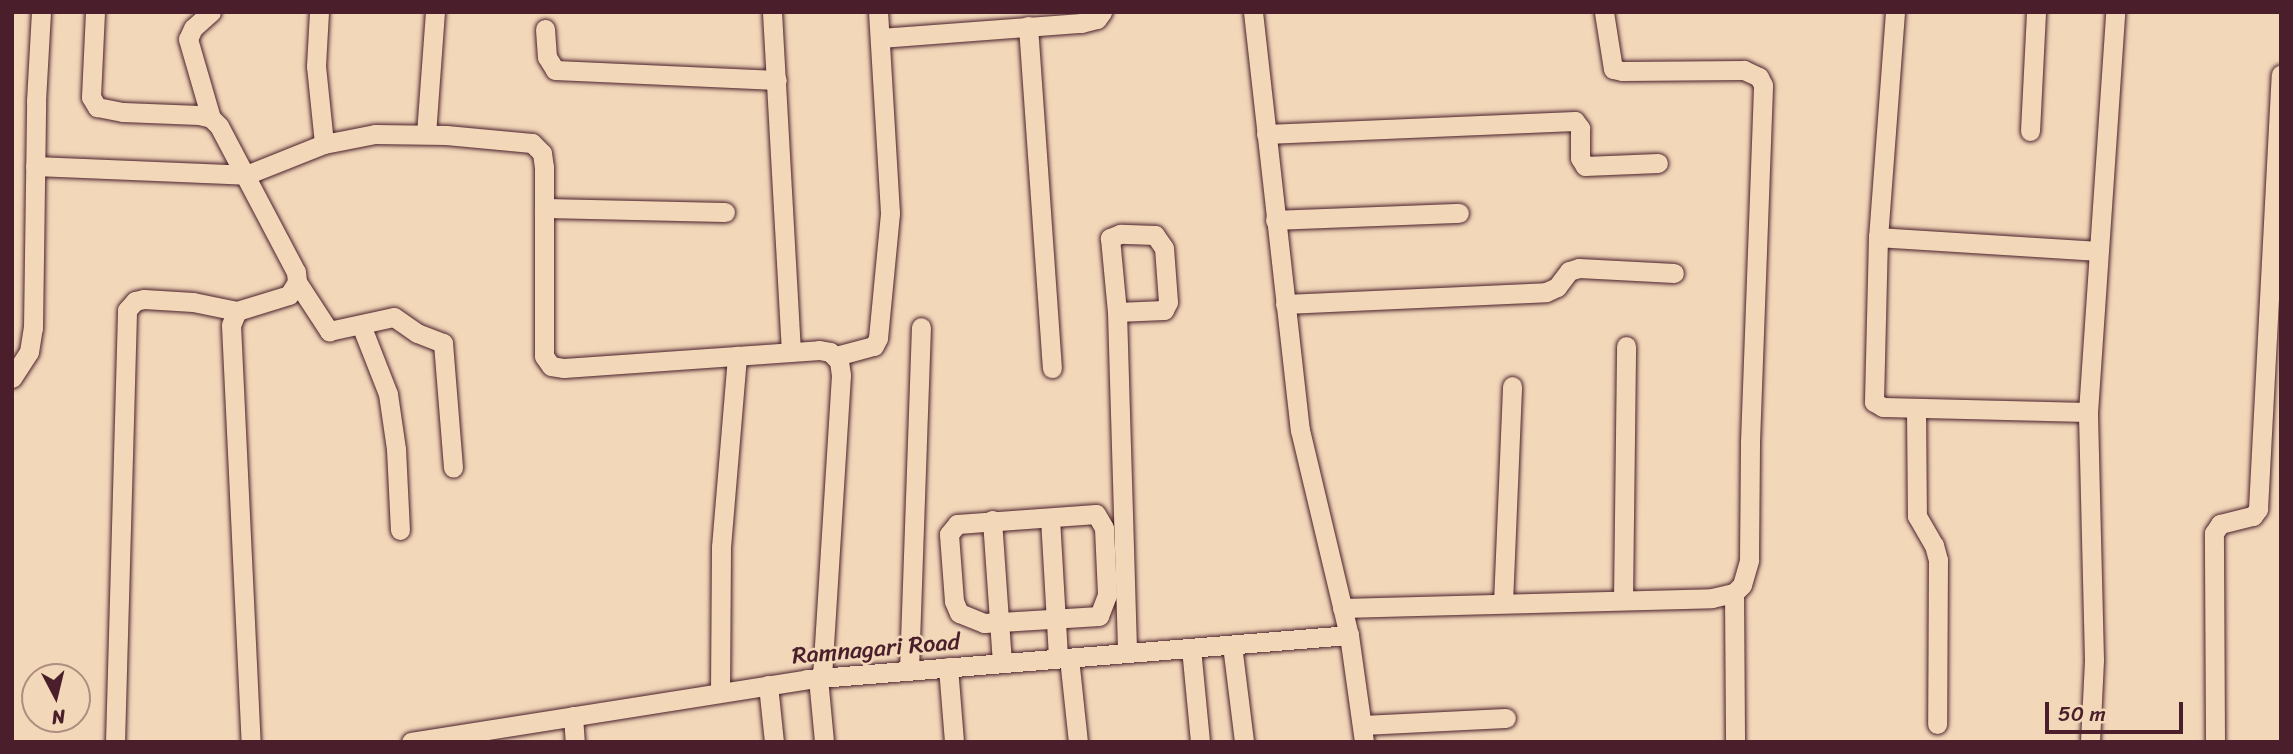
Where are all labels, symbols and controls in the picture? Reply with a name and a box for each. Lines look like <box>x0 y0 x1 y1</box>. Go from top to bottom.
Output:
street label: Ramnagari Road <box>791 627 961 671</box>
north arrow <box>21 663 91 733</box>
scale bar <box>2048 688 2186 732</box>
text: 50 m <box>2058 695 2106 733</box>
text: N <box>50 700 67 735</box>

